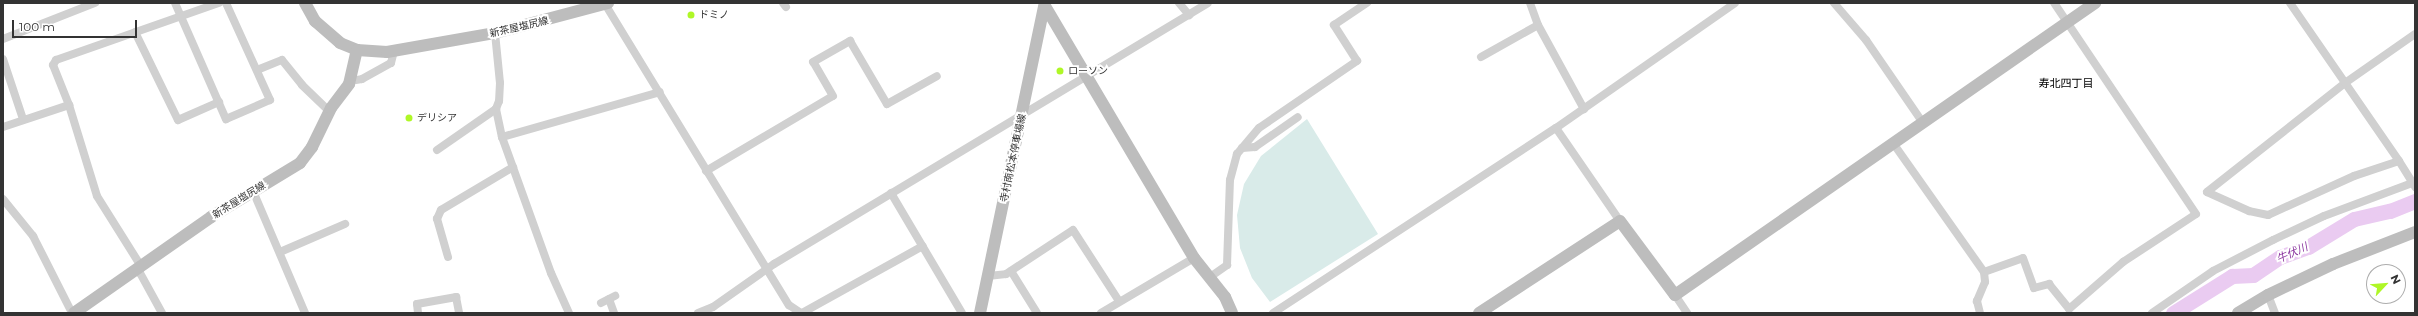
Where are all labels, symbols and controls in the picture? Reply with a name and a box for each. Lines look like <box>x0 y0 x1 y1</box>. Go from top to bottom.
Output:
place label: ドミノ <box>699 9 729 21</box>
marker: ドミノ <box>686 10 696 20</box>
scale bar <box>14 12 139 38</box>
street label: 新茶屋塩尻線 <box>488 14 550 40</box>
text: 100 m <box>19 19 55 34</box>
place label: ローソン <box>1068 65 1108 77</box>
marker: ローソン <box>1055 66 1065 76</box>
district label: 寿北四丁目 <box>2039 76 2093 90</box>
place label: デリシア <box>417 112 457 124</box>
marker: デリシア <box>404 113 414 123</box>
street label: 寺村南松本停車場線 <box>998 113 1028 203</box>
street label: 新茶屋塩尻線 <box>210 179 268 221</box>
water label: 牛伏川 <box>2274 240 2310 266</box>
north arrow <box>2366 264 2406 304</box>
text: N <box>2388 272 2404 286</box>

